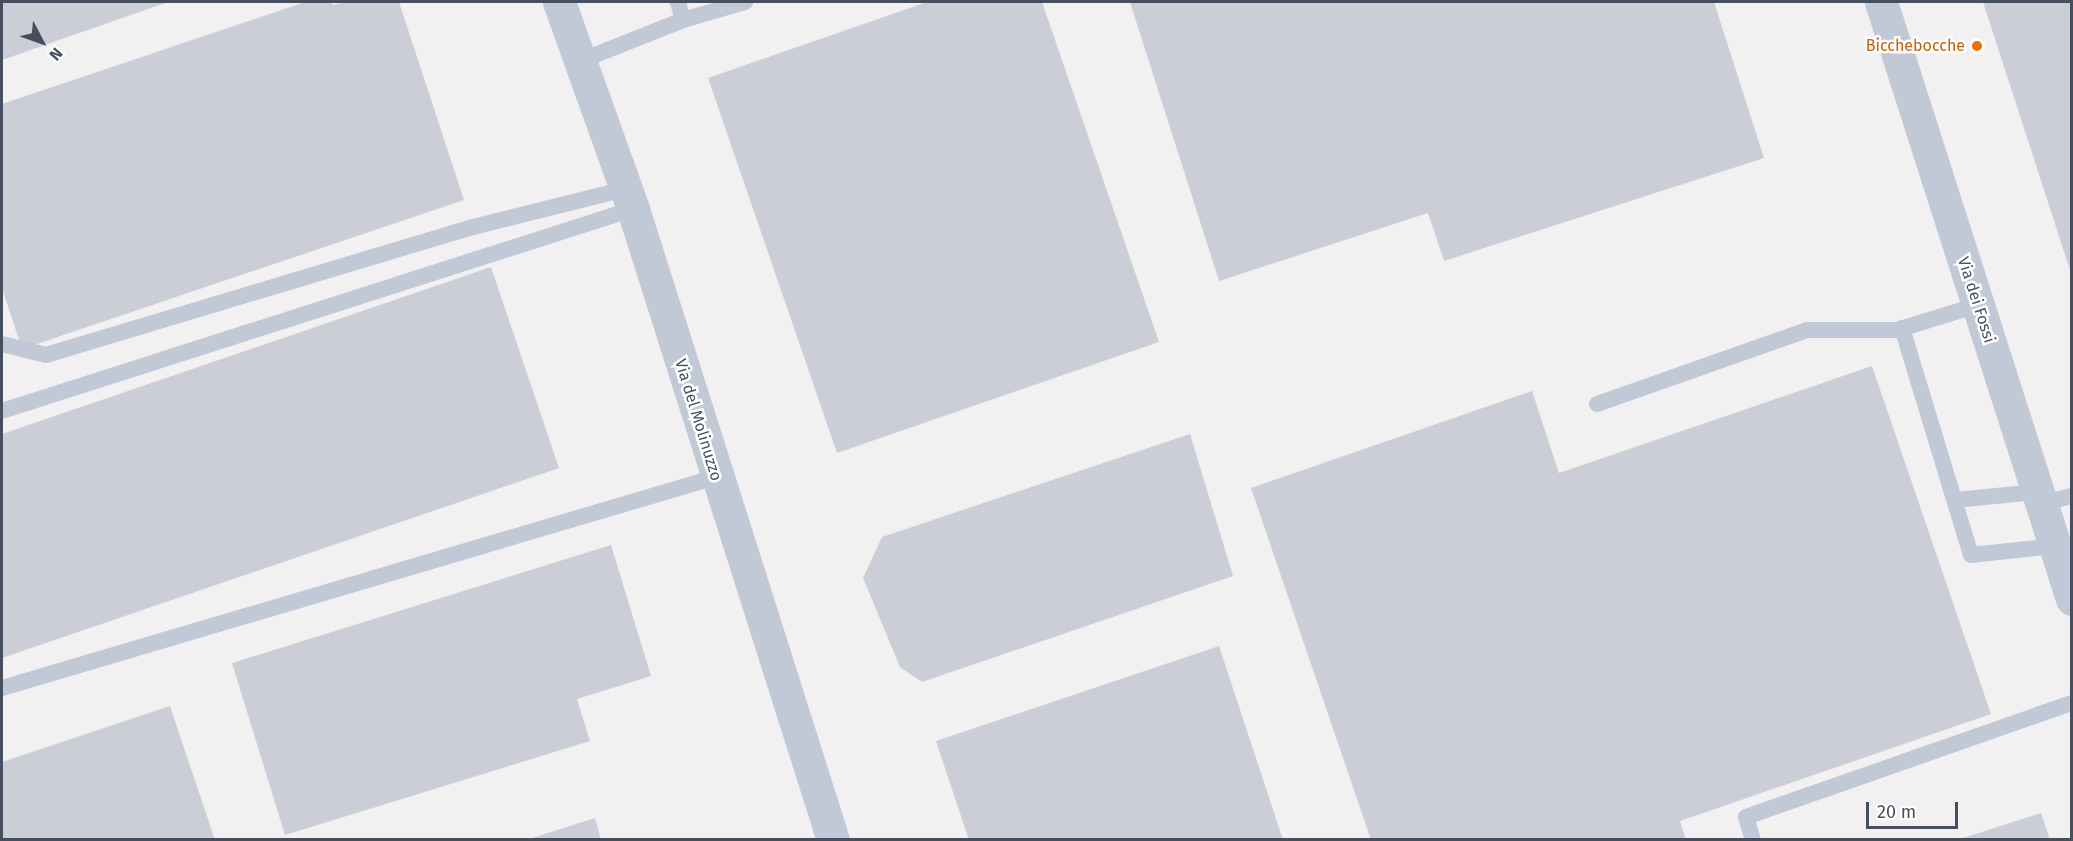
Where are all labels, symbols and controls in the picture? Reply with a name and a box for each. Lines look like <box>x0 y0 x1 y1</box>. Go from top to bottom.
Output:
north arrow <box>12 12 72 72</box>
place label: Bicchebocche <box>1866 36 1965 56</box>
marker: Bicchebocche <box>1970 39 1984 53</box>
text: N <box>45 44 67 64</box>
street label: Via dei Fossi <box>1953 255 1999 345</box>
street label: Via del Molinuzzo <box>670 357 726 483</box>
scale bar <box>1869 790 1960 828</box>
text: 20 m <box>1877 801 1916 823</box>

